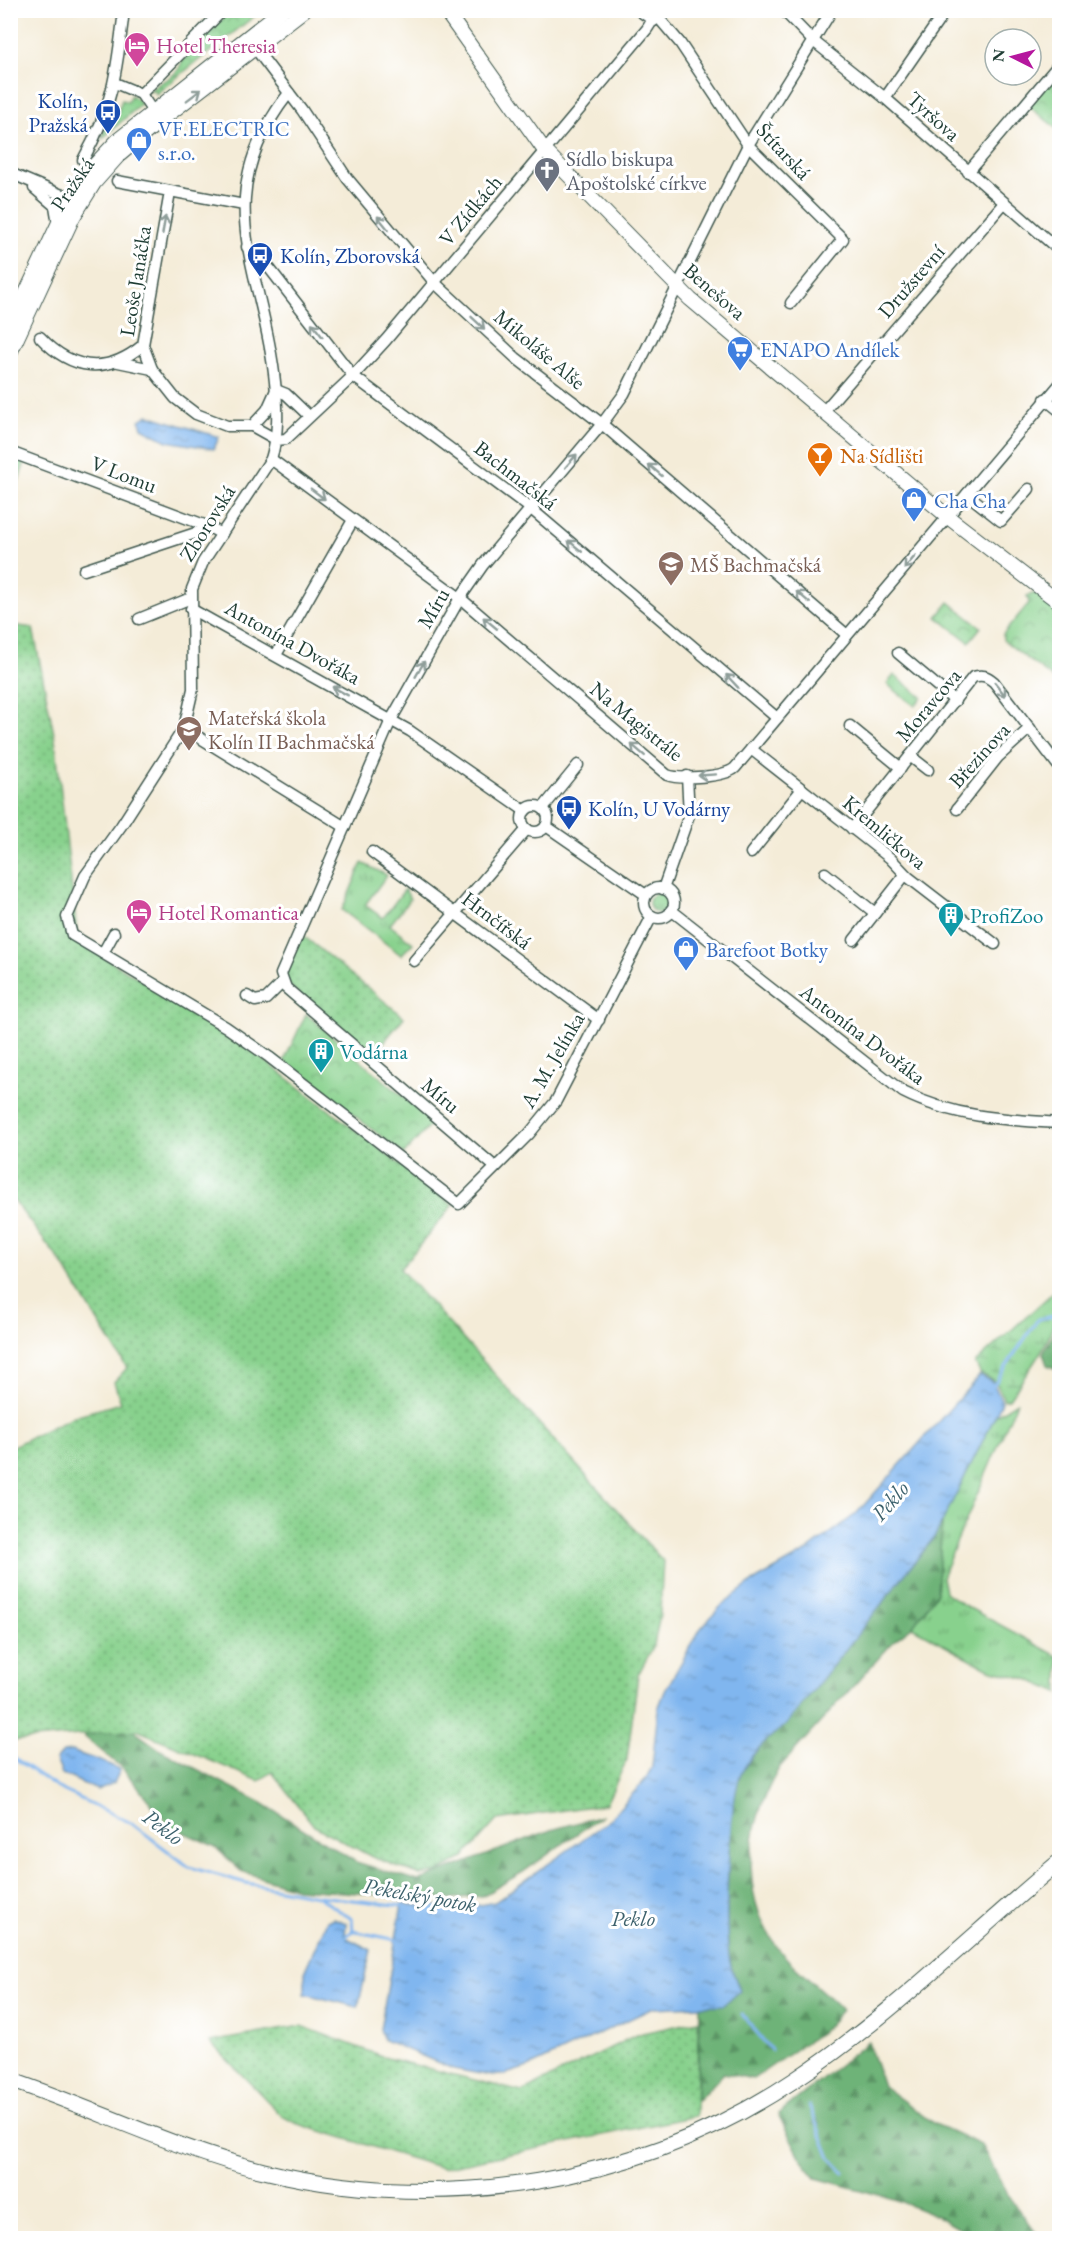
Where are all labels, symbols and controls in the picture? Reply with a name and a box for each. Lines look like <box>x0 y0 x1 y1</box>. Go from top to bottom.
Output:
north arrow <box>983 27 1043 87</box>
hotel icon: Hotel Theresia <box>122 30 152 68</box>
place label: Hotel Theresia <box>156 32 277 59</box>
text: N <box>987 48 1010 63</box>
street label: Tyršova <box>902 85 967 147</box>
place label: Kolín, Pražská <box>29 87 89 138</box>
one-way arrow <box>186 89 202 102</box>
bus stop icon: Kolín, Pražská <box>93 97 123 135</box>
place label: VF.ELECTRIC s.r.o. <box>158 115 290 166</box>
street label: Štítarská <box>751 117 818 186</box>
shop icon: VF.ELECTRIC s.r.o. <box>124 125 154 163</box>
place label: Sídlo biskupa Apoštolské církve <box>565 145 707 196</box>
street label: Pražská <box>44 151 100 216</box>
church icon: Sídlo biskupa Apoštolské církve <box>532 155 562 193</box>
street label: V Zídkách <box>433 169 508 251</box>
one-way arrow <box>376 215 389 231</box>
one-way arrow <box>159 216 170 236</box>
street label: Leoše Janáčka <box>113 223 157 338</box>
street label: Družstevní <box>872 238 951 323</box>
bus stop icon: Kolín, Zborovská <box>245 240 275 278</box>
place label: Kolín, Zborovská <box>280 242 420 269</box>
street label: Benešova <box>678 257 752 326</box>
street label: Mikoláše Alše <box>489 303 591 395</box>
one-way arrow <box>470 315 485 329</box>
one-way arrow <box>310 322 323 338</box>
supermarket icon: ENAPO Andílek <box>725 334 755 372</box>
place label: ENAPO Andílek <box>760 336 900 363</box>
street label: Bachmačská <box>469 434 564 516</box>
bar icon: Na Sídlišti <box>805 440 835 478</box>
place label: Na Sídlišti <box>840 442 923 469</box>
street label: V Lomu <box>87 449 161 499</box>
one-way arrow <box>564 454 578 469</box>
one-way arrow <box>648 463 663 477</box>
street label: Zborovská <box>173 479 241 566</box>
shop icon: Cha Cha <box>899 485 929 523</box>
one-way arrow <box>310 487 326 500</box>
place label: Cha Cha <box>934 487 1007 514</box>
one-way arrow <box>568 539 583 553</box>
school or university icon: MŠ Bachmačská <box>656 549 686 587</box>
place label: MŠ Bachmačská <box>690 551 822 578</box>
one-way arrow <box>903 554 917 569</box>
street label: Míru <box>411 583 455 633</box>
one-way arrow <box>796 590 811 604</box>
street label: Antonína Dvořáka <box>220 593 366 691</box>
one-way arrow <box>482 617 498 630</box>
one-way arrow <box>414 661 426 678</box>
street label: Moravcova <box>889 662 967 747</box>
one-way arrow <box>725 673 739 688</box>
street label: Na Magistrále <box>585 675 689 767</box>
one-way arrow <box>993 681 1006 697</box>
one-way arrow <box>332 685 349 697</box>
place label: Mateřská škola Kolín II Bachmačská <box>208 704 375 755</box>
school or university icon: Mateřská škola Kolín II Bachmačská <box>174 714 204 752</box>
street label: Březinova <box>943 716 1016 793</box>
one-way arrow <box>631 743 646 757</box>
one-way arrow <box>698 770 718 781</box>
street label: Kremličkova <box>837 789 933 875</box>
bus stop icon: Kolín, U Vodárny <box>554 793 584 831</box>
place label: Kolín, U Vodárny <box>588 795 731 822</box>
street label: Hrnčířská <box>457 885 538 955</box>
hotel icon: Hotel Romantica <box>124 897 154 935</box>
place label: Hotel Romantica <box>158 899 300 926</box>
building icon: ProfiZoo <box>936 900 966 938</box>
place label: ProfiZoo <box>970 902 1043 929</box>
shop icon: Barefoot Botky <box>671 934 701 972</box>
place label: Barefoot Botky <box>706 936 829 963</box>
street label: Antonína Dvořáka <box>794 977 932 1091</box>
street label: A. M. Jelínka <box>513 1007 591 1114</box>
building icon: Vodárna <box>306 1036 336 1074</box>
place label: Vodárna <box>340 1038 409 1065</box>
street label: Míru <box>416 1071 466 1119</box>
water label: Peklo <box>865 1475 915 1527</box>
water label: Peklo <box>137 1802 189 1852</box>
water label: Pekelský potok <box>361 1871 479 1919</box>
water label: Peklo <box>611 1904 655 1933</box>

